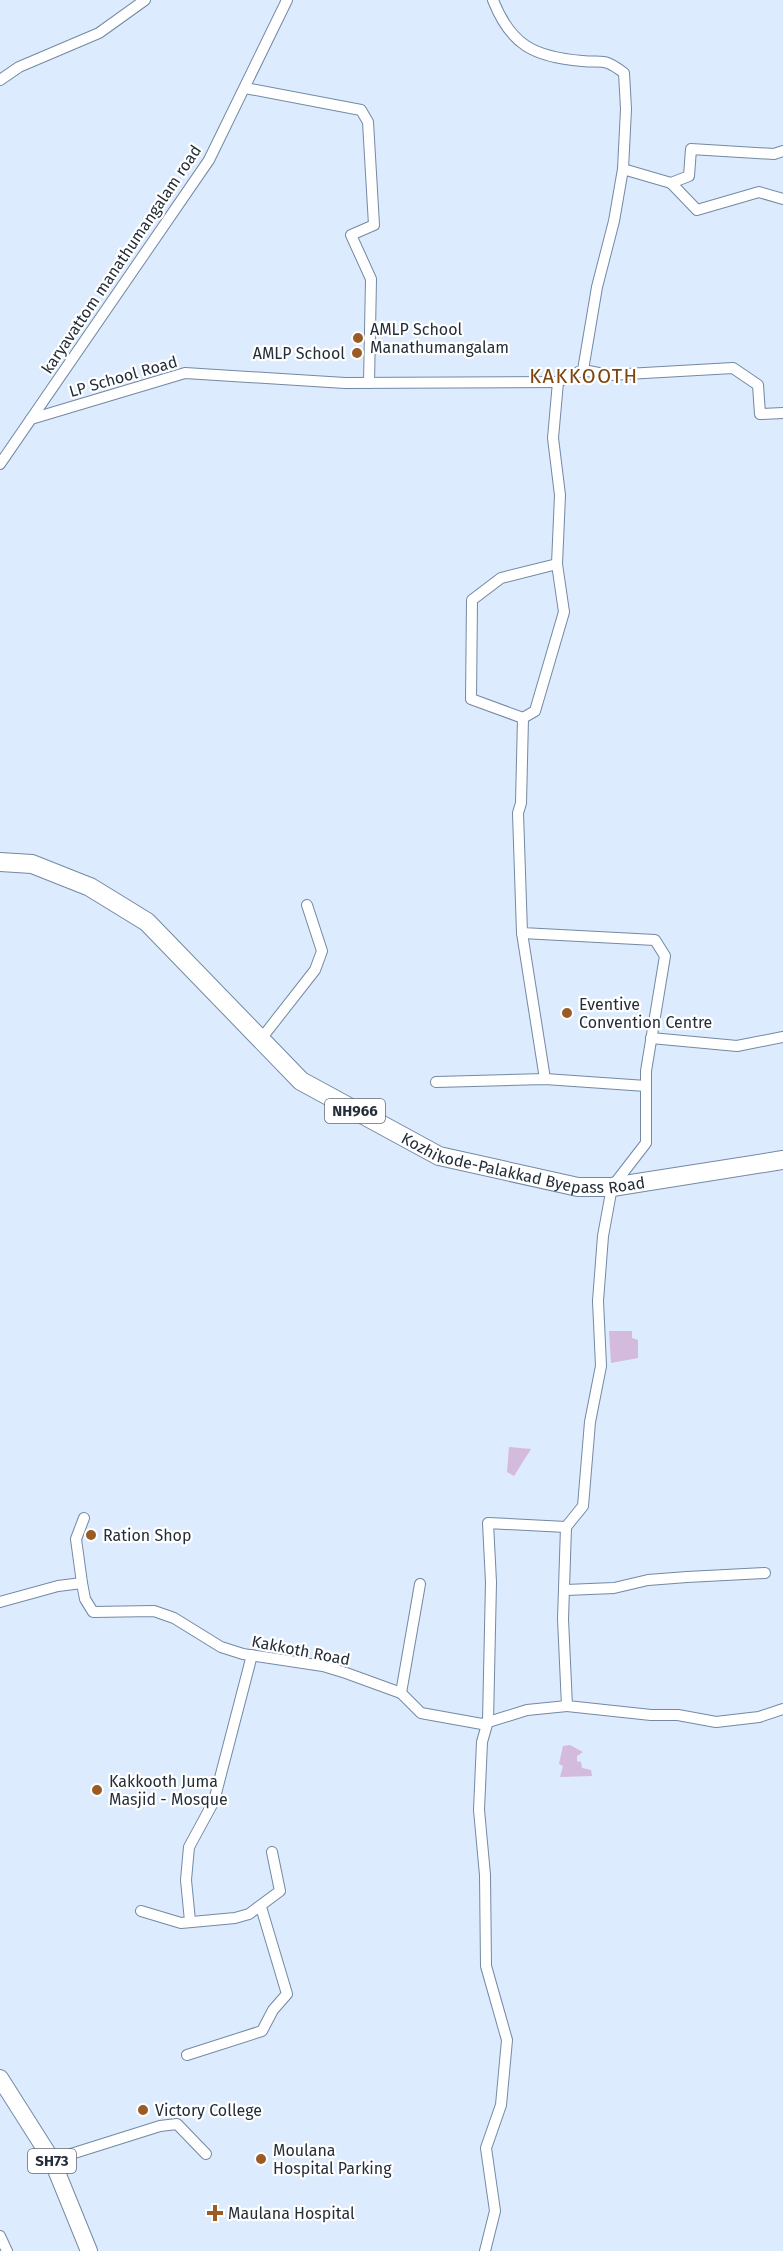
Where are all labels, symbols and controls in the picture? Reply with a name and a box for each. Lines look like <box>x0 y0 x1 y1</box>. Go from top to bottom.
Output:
street label: karyavattom manathumangalam road <box>38 141 205 377</box>
place label: AMLP School Manathumangalam <box>370 320 509 357</box>
marker: AMLP School Manathumangalam <box>351 331 365 345</box>
place label: AMLP School <box>253 344 345 363</box>
marker: AMLP School <box>350 346 364 360</box>
street label: LP School Road <box>67 352 179 401</box>
district label: KAKKOOTH <box>529 364 639 388</box>
place label: Eventive Convention Centre <box>579 995 712 1032</box>
marker: Eventive Convention Centre <box>560 1006 574 1020</box>
road number: NH966 <box>325 1099 385 1123</box>
street label: Kozhikode-Palakkad Byepass Road <box>398 1128 646 1197</box>
place label: Ration Shop <box>103 1526 191 1545</box>
marker: Ration Shop <box>84 1528 98 1542</box>
street label: Kakkoth Road <box>250 1632 352 1669</box>
place label: Kakkooth Juma Masjid - Mosque <box>109 1772 228 1809</box>
marker: Kakkooth Juma Masjid - Mosque <box>90 1783 104 1797</box>
place label: Victory College <box>155 2101 262 2120</box>
marker: Victory College <box>136 2103 150 2117</box>
place label: Moulana Hospital Parking <box>273 2141 392 2178</box>
road number: SH73 <box>28 2149 76 2173</box>
marker: Moulana Hospital Parking <box>254 2152 268 2166</box>
marker: Maulana Hospital <box>206 2204 224 2222</box>
place label: Maulana Hospital <box>228 2204 355 2223</box>

